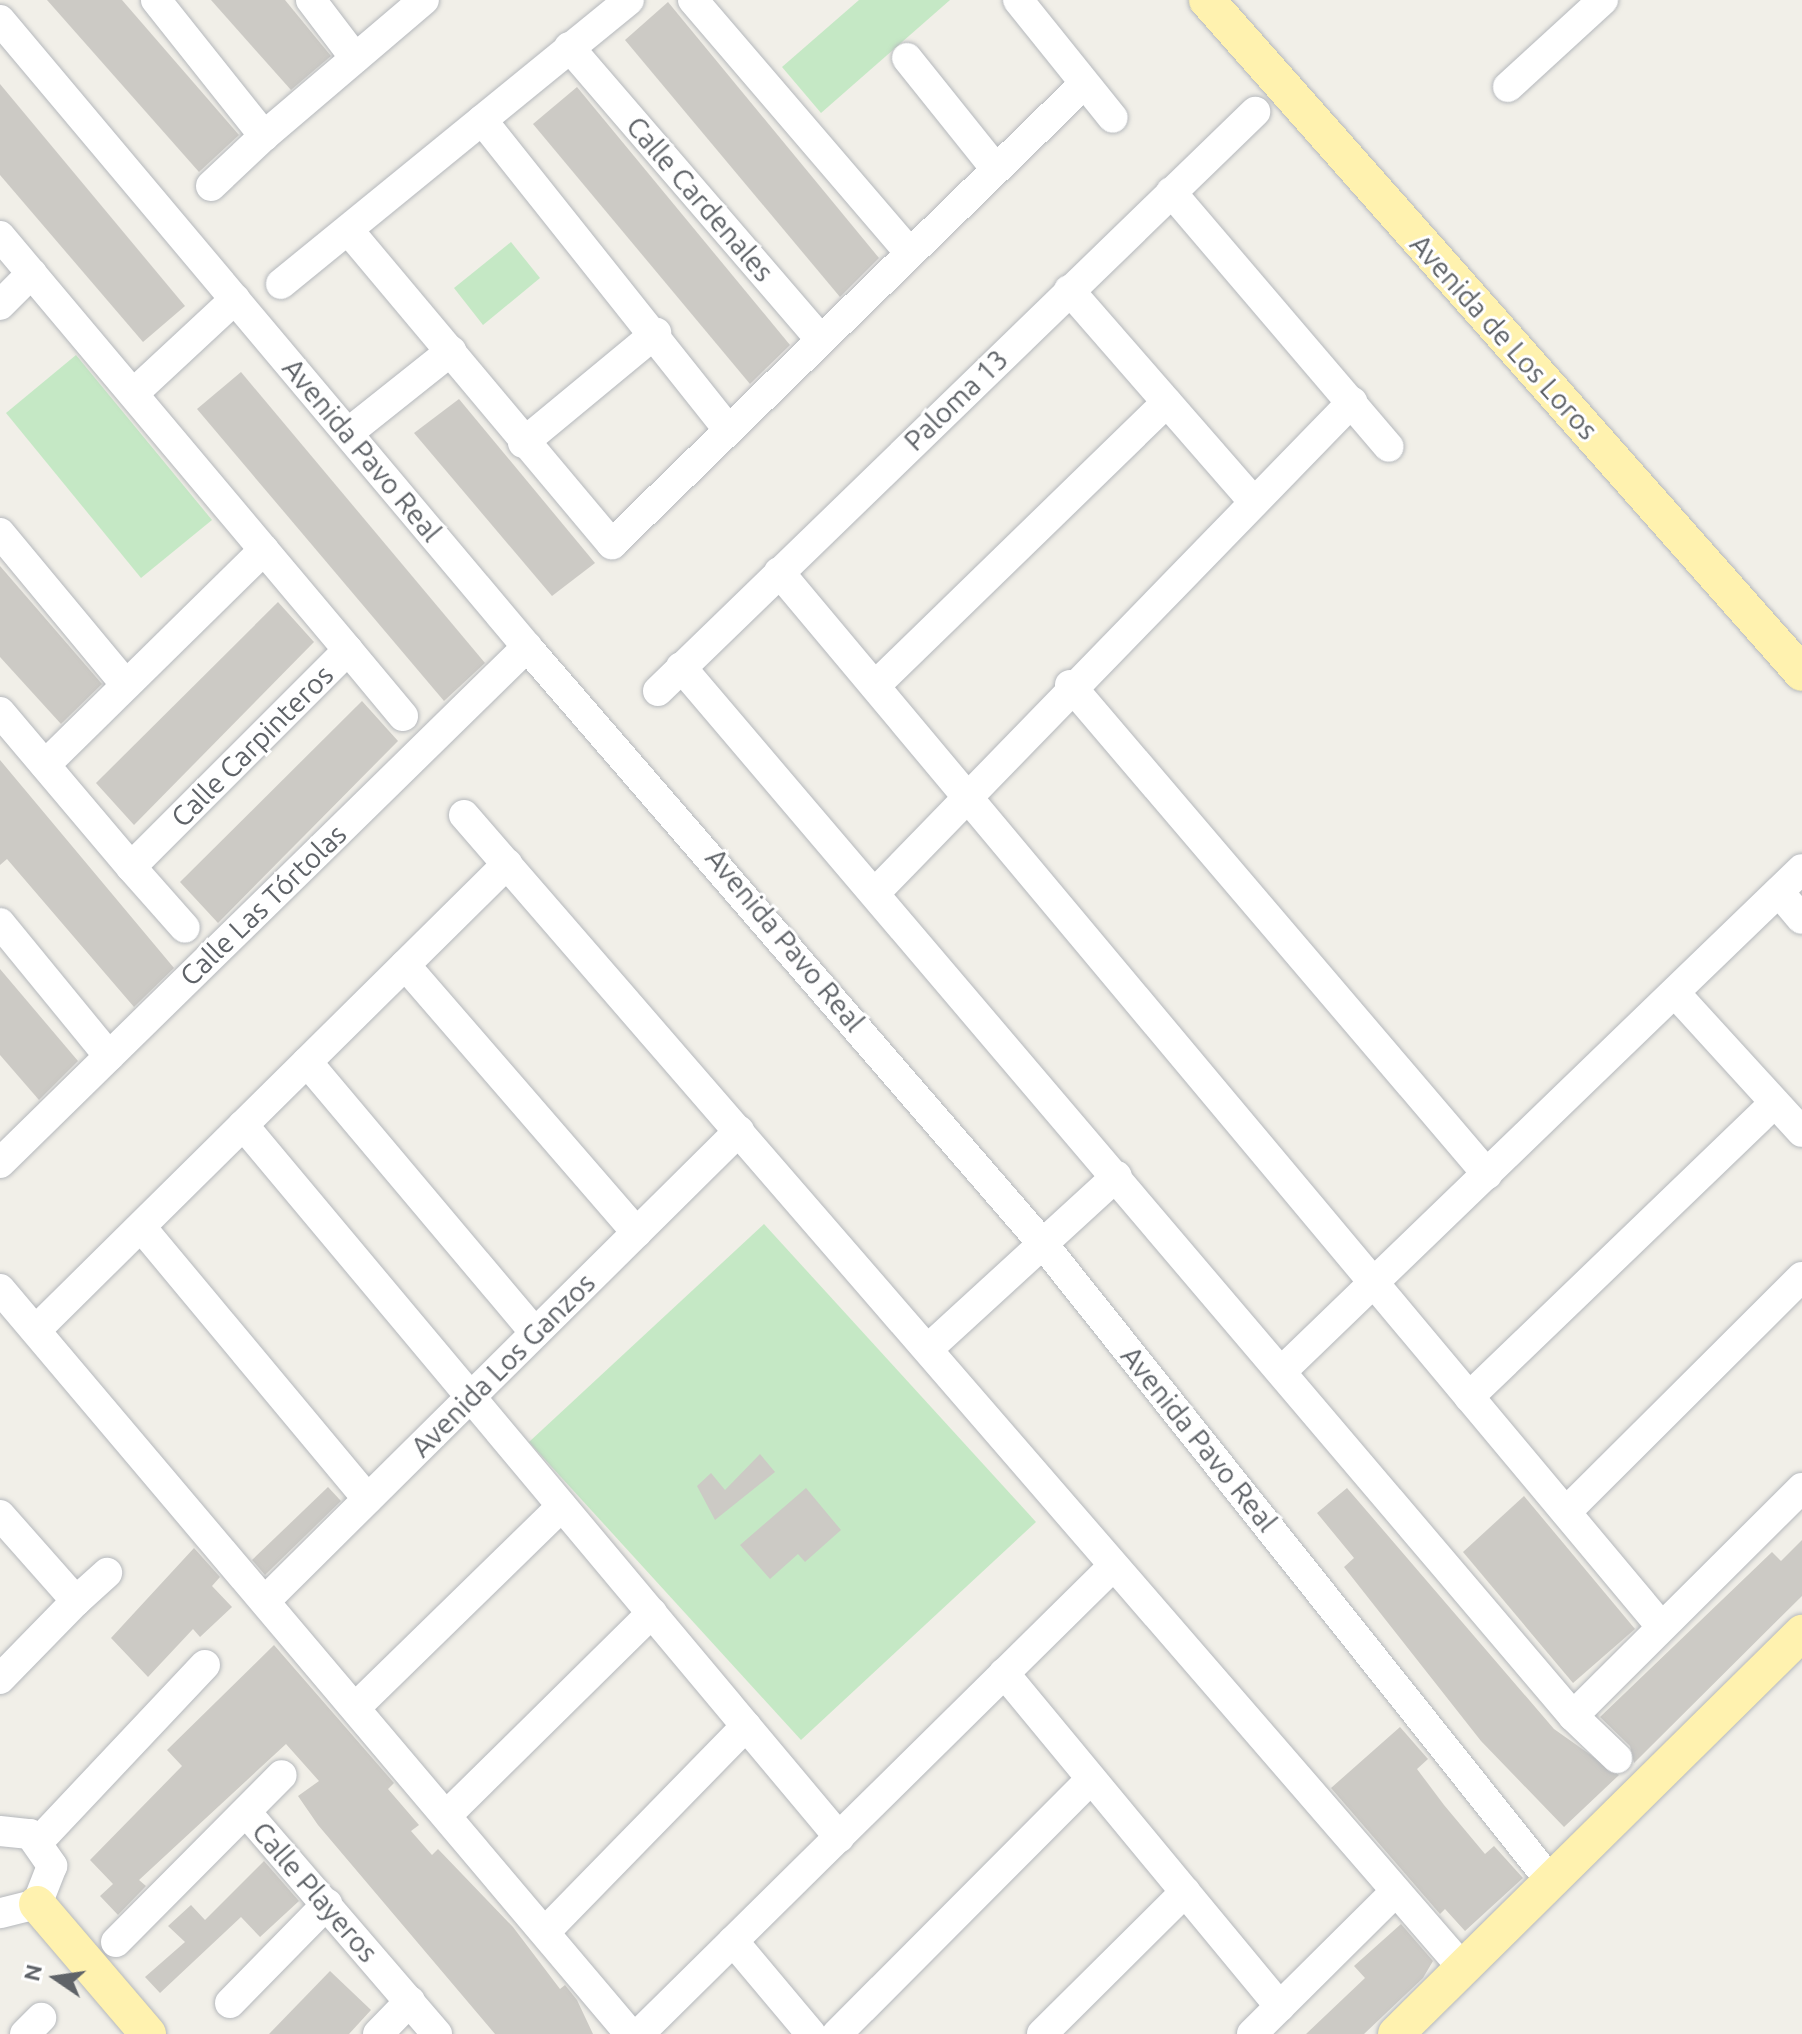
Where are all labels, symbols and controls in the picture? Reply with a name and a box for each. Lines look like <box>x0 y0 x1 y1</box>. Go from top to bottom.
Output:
street label: Calle Cardenales <box>619 110 781 288</box>
street label: Avenida de Los Loros <box>1403 228 1605 446</box>
street label: Paloma 13 <box>897 342 1015 458</box>
street label: Avenida Pavo Real <box>276 352 448 548</box>
street label: Calle Carpinteros <box>164 658 340 834</box>
street label: Calle Las Tórtolas <box>173 817 353 993</box>
street label: Avenida Pavo Real <box>699 842 871 1038</box>
street label: Avenida Los Ganzos <box>404 1266 602 1464</box>
street label: Avenida Pavo Real <box>1114 1340 1284 1538</box>
street label: Calle Playeros <box>245 1815 385 1969</box>
north arrow <box>16 1938 96 2018</box>
text: N <box>18 1962 46 1983</box>

